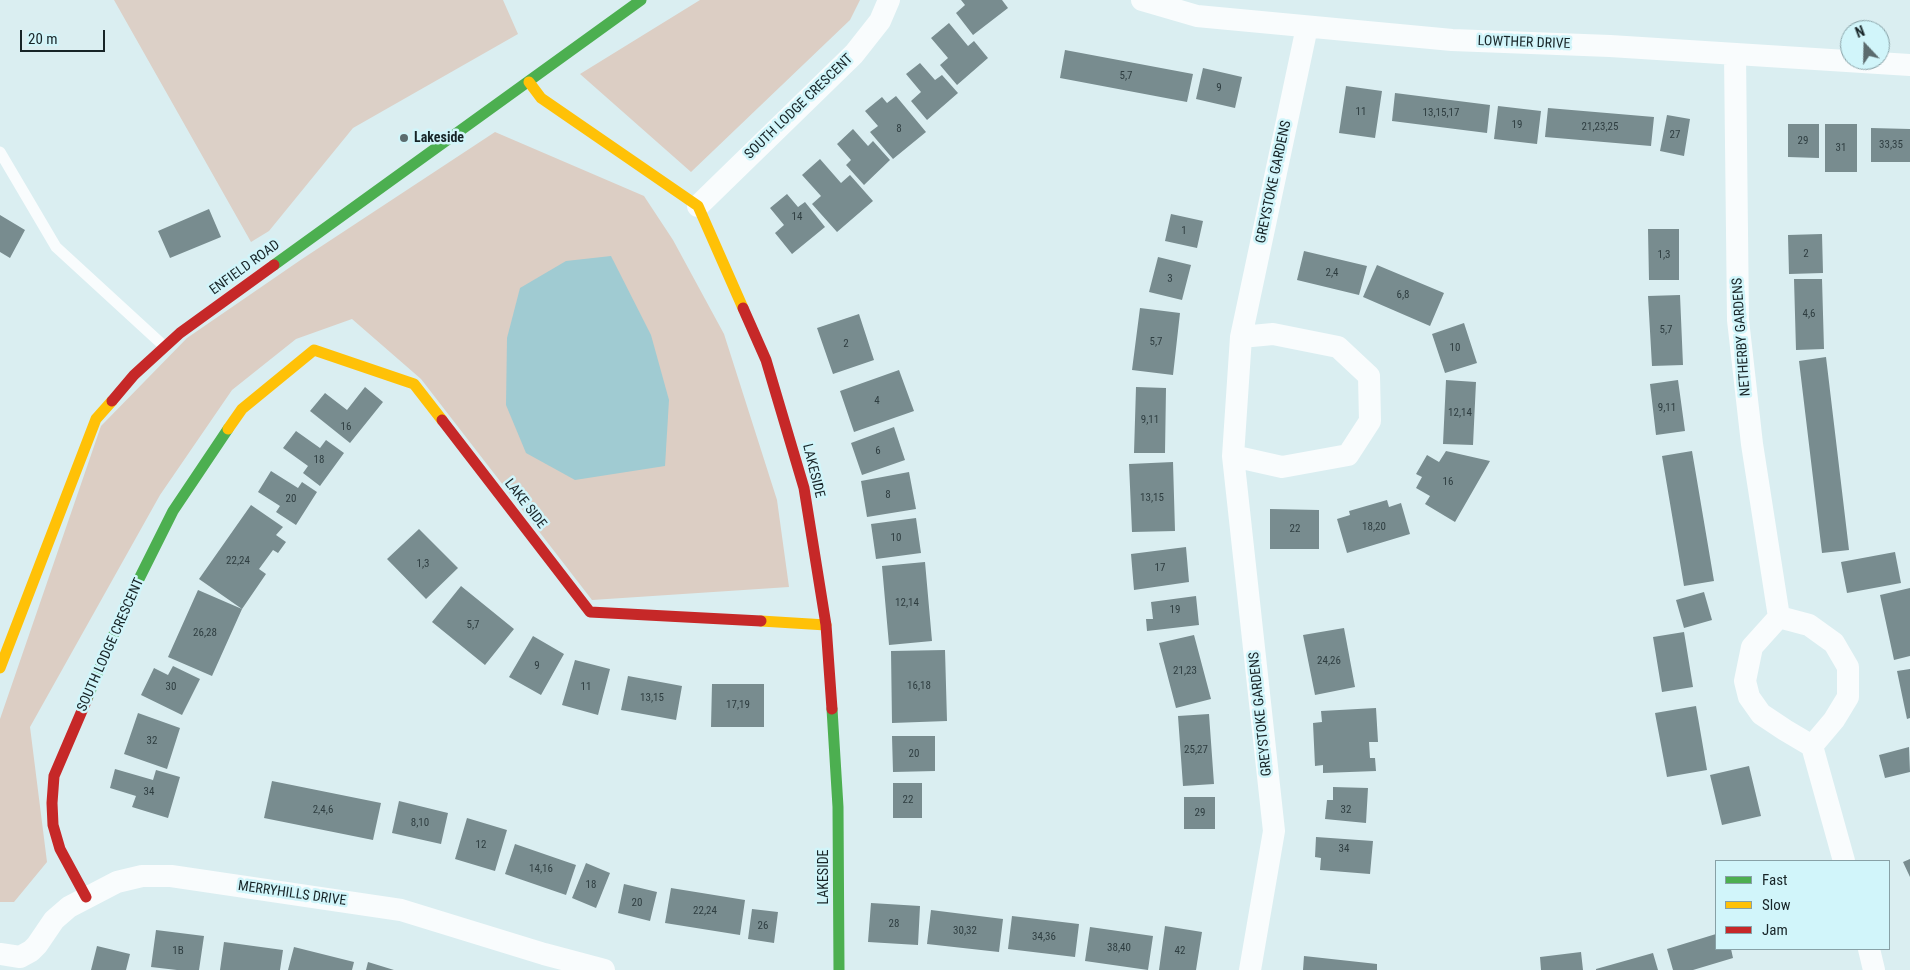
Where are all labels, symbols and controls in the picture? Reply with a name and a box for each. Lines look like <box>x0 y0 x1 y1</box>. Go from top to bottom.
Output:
scale bar <box>22 20 108 52</box>
north arrow <box>1840 20 1890 70</box>
text: N <box>1853 23 1867 41</box>
text: 20 m <box>28 30 58 48</box>
street label: LOWTHER DRIVE <box>1477 33 1571 53</box>
street label: SOUTH LODGE CRESCENT <box>741 51 857 163</box>
house number: 5,7 <box>1119 69 1133 83</box>
house number: 9 <box>1216 81 1222 95</box>
house number: 11 <box>1356 105 1366 119</box>
house number: 13,15,17 <box>1423 106 1459 120</box>
house number: 19 <box>1512 118 1522 132</box>
street label: GREYSTOKE GARDENS <box>1253 119 1295 245</box>
house number: 21,23,25 <box>1582 120 1618 134</box>
house number: 8 <box>896 122 902 136</box>
house number: 27 <box>1670 128 1680 142</box>
place label: Lakeside <box>414 130 464 146</box>
marker: Lakeside <box>398 132 410 144</box>
house number: 29 <box>1798 134 1808 148</box>
house number: 33,35 <box>1879 138 1903 152</box>
house number: 31 <box>1836 141 1846 155</box>
house number: 14 <box>792 210 802 224</box>
house number: 1 <box>1181 224 1187 238</box>
street label: ENFIELD ROAD <box>207 237 283 299</box>
house number: 2 <box>1803 247 1809 261</box>
house number: 1,3 <box>1657 248 1671 262</box>
house number: 2,4 <box>1325 266 1339 280</box>
house number: 3 <box>1167 272 1173 286</box>
street label: NETHERBY GARDENS <box>1729 277 1755 397</box>
house number: 6,8 <box>1396 288 1410 302</box>
house number: 4,6 <box>1802 307 1816 321</box>
house number: 5,7 <box>1659 323 1673 337</box>
house number: 5,7 <box>1149 335 1163 349</box>
house number: 2 <box>843 337 849 351</box>
house number: 10 <box>1450 341 1460 355</box>
house number: 4 <box>874 394 880 408</box>
house number: 9,11 <box>1658 401 1676 415</box>
house number: 12,14 <box>1448 406 1472 420</box>
house number: 9,11 <box>1141 413 1159 427</box>
house number: 16 <box>341 420 351 434</box>
street label: LAKESIDE <box>798 442 828 500</box>
house number: 6 <box>875 444 881 458</box>
house number: 18 <box>314 453 324 467</box>
house number: 16 <box>1443 475 1453 489</box>
street label: LAKE SIDE <box>500 476 550 532</box>
house number: 8 <box>885 488 891 502</box>
house number: 13,15 <box>1140 491 1164 505</box>
house number: 20 <box>286 492 296 506</box>
house number: 18,20 <box>1362 520 1386 534</box>
house number: 22 <box>1290 522 1300 536</box>
house number: 10 <box>891 531 901 545</box>
house number: 22,24 <box>226 554 250 568</box>
house number: 1,3 <box>416 557 430 571</box>
house number: 17 <box>1155 561 1165 575</box>
street label: SOUTH LODGE CRESCENT <box>74 576 148 714</box>
house number: 12,14 <box>895 596 919 610</box>
house number: 19 <box>1170 603 1180 617</box>
house number: 5,7 <box>466 618 480 632</box>
house number: 26,28 <box>193 626 217 640</box>
street label: GREYSTOKE GARDENS <box>1246 651 1276 777</box>
house number: 24,26 <box>1317 654 1341 668</box>
house number: 9 <box>534 659 540 673</box>
house number: 21,23 <box>1173 664 1197 678</box>
house number: 16,18 <box>907 679 931 693</box>
house number: 30 <box>166 680 176 694</box>
house number: 11 <box>581 680 591 694</box>
house number: 13,15 <box>640 691 664 705</box>
house number: 17,19 <box>726 698 750 712</box>
house number: 32 <box>147 734 157 748</box>
house number: 25,27 <box>1184 743 1208 757</box>
house number: 20 <box>909 747 919 761</box>
house number: 34 <box>144 785 154 799</box>
house number: 22 <box>903 793 913 807</box>
house number: 2,4,6 <box>313 803 333 817</box>
house number: 32 <box>1341 803 1351 817</box>
house number: 29 <box>1195 806 1205 820</box>
house number: 8,10 <box>411 816 429 830</box>
house number: 12 <box>476 838 486 852</box>
house number: 34 <box>1339 842 1349 856</box>
street label: LAKESIDE <box>816 849 832 905</box>
legend <box>1715 860 1890 950</box>
house number: 14,16 <box>529 862 553 876</box>
text: Fast <box>1762 871 1787 889</box>
street label: MERRYHILLS DRIVE <box>237 878 347 910</box>
house number: 18 <box>586 878 596 892</box>
house number: 20 <box>632 896 642 910</box>
text: Slow <box>1762 896 1791 914</box>
house number: 22,24 <box>693 904 717 918</box>
house number: 28 <box>889 917 899 931</box>
house number: 26 <box>758 919 768 933</box>
text: Jam <box>1762 921 1788 939</box>
house number: 30,32 <box>953 924 977 938</box>
house number: 34,36 <box>1032 930 1056 944</box>
house number: 38,40 <box>1107 941 1131 955</box>
house number: 1B <box>172 944 184 958</box>
house number: 42 <box>1175 944 1185 958</box>

